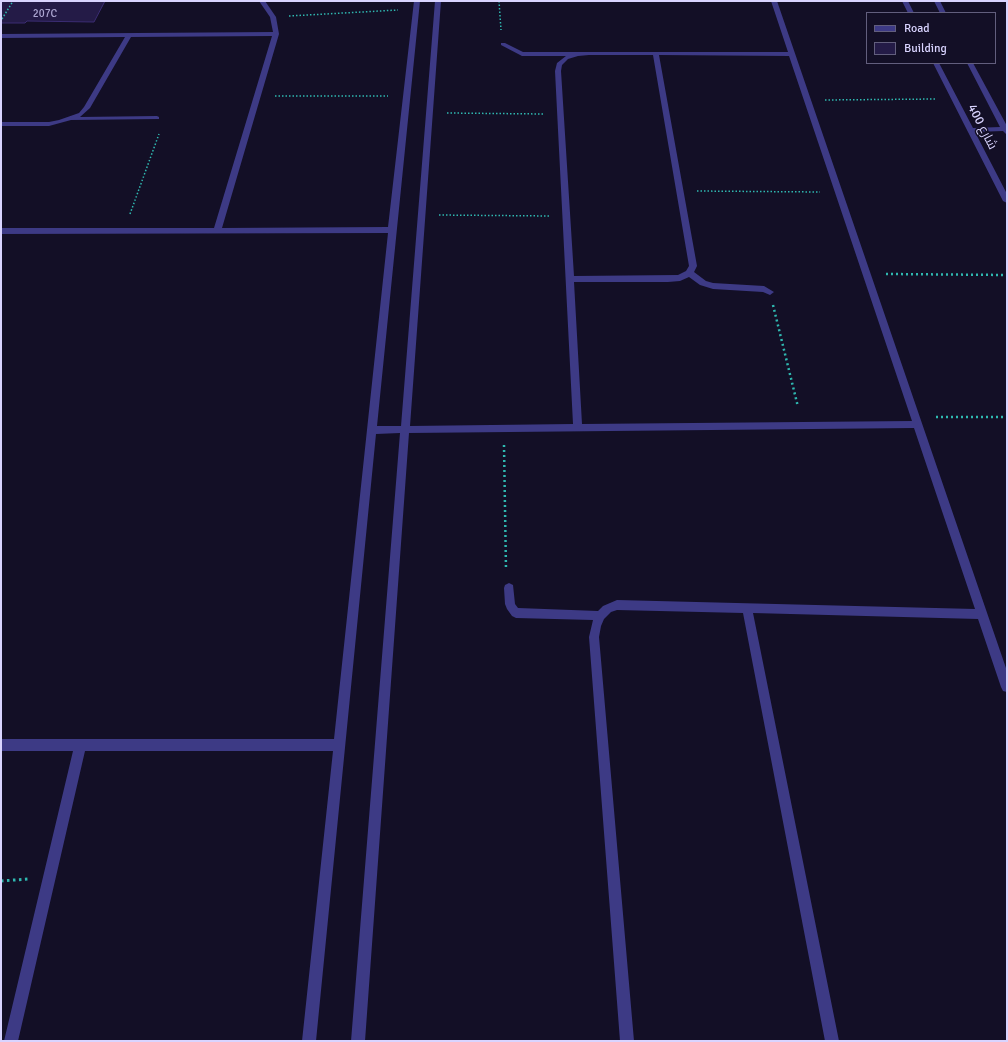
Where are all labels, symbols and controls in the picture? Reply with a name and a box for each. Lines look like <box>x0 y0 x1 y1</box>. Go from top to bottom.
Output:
house number: 207C <box>33 7 57 21</box>
legend <box>866 12 996 64</box>
text: Road <box>904 21 930 36</box>
text: Building <box>904 41 947 56</box>
street label: شارع 400 <box>964 102 1000 152</box>

